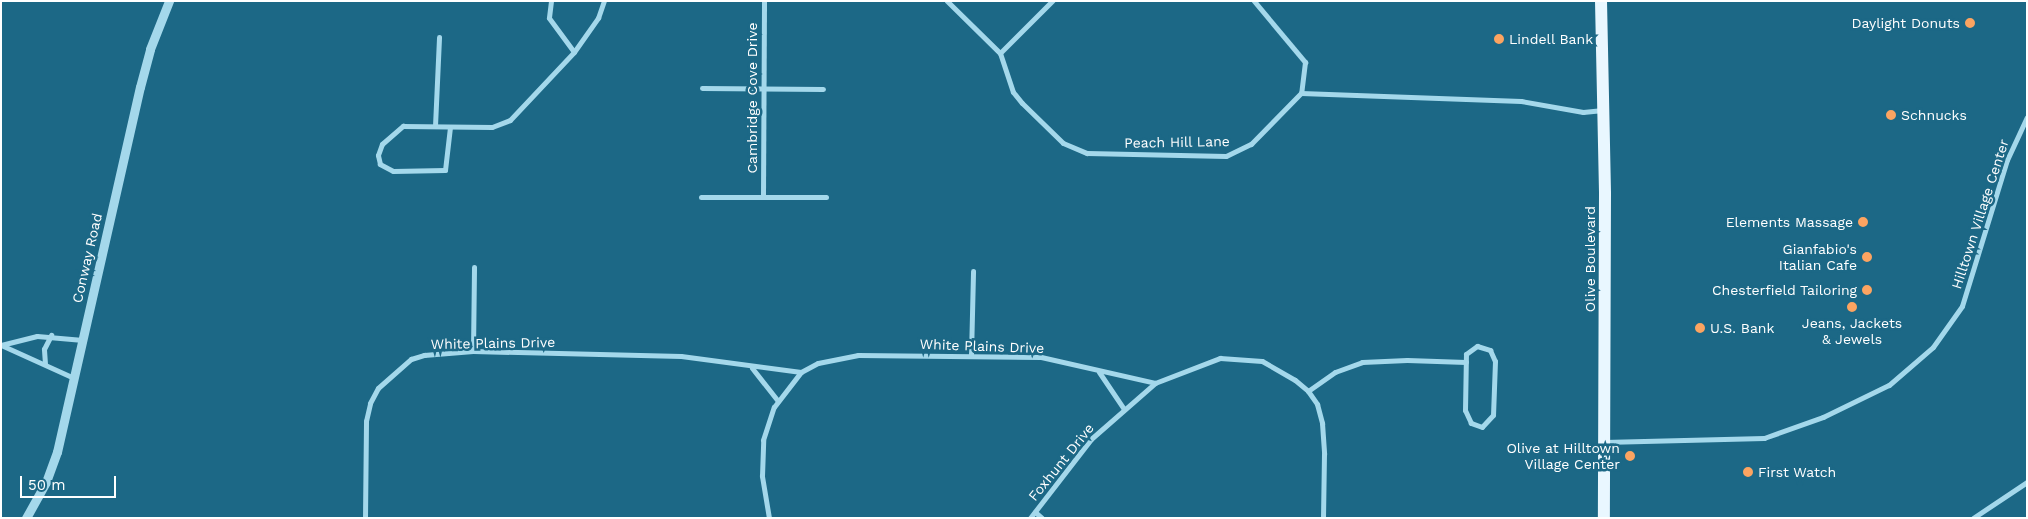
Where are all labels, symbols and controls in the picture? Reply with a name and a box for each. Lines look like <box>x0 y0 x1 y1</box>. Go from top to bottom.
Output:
place label: Daylight Donuts <box>1851 15 1960 31</box>
marker: Daylight Donuts <box>1964 17 1976 29</box>
street label: Cambridge Cove Drive <box>744 22 760 174</box>
place label: Lindell Bank <box>1509 31 1594 47</box>
marker: Lindell Bank <box>1493 33 1505 45</box>
place label: Schnucks <box>1901 107 1967 123</box>
marker: Schnucks <box>1885 109 1897 121</box>
street label: Peach Hill Lane <box>1124 133 1230 151</box>
street label: Hilltown Village Center <box>1948 137 2012 291</box>
street label: Olive Boulevard <box>1582 206 1598 312</box>
street label: Conway Road <box>68 211 106 305</box>
place label: Elements Massage <box>1726 214 1853 230</box>
marker: Elements Massage <box>1857 216 1869 228</box>
place label: Gianfabio's Italian Cafe <box>1779 241 1857 274</box>
marker: Gianfabio's Italian Cafe <box>1861 251 1873 263</box>
place label: Chesterfield Tailoring <box>1712 282 1857 298</box>
marker: Chesterfield Tailoring <box>1861 284 1873 296</box>
marker: Jeans, Jackets & Jewels <box>1846 301 1858 313</box>
place label: Jeans, Jackets & Jewels <box>1802 315 1902 348</box>
place label: U.S. Bank <box>1710 320 1774 336</box>
marker: U.S. Bank <box>1694 322 1706 334</box>
street label: White Plains Drive <box>431 334 555 352</box>
street label: White Plains Drive <box>919 335 1045 357</box>
street label: Foxhunt Drive <box>1025 420 1097 504</box>
place label: Olive at Hilltown Village Center <box>1506 440 1620 472</box>
marker: Olive at Hilltown Village Center <box>1624 450 1636 462</box>
place label: First Watch <box>1758 464 1837 480</box>
scale bar <box>22 466 119 498</box>
marker: First Watch <box>1742 466 1754 478</box>
text: 50 m <box>28 476 65 494</box>

